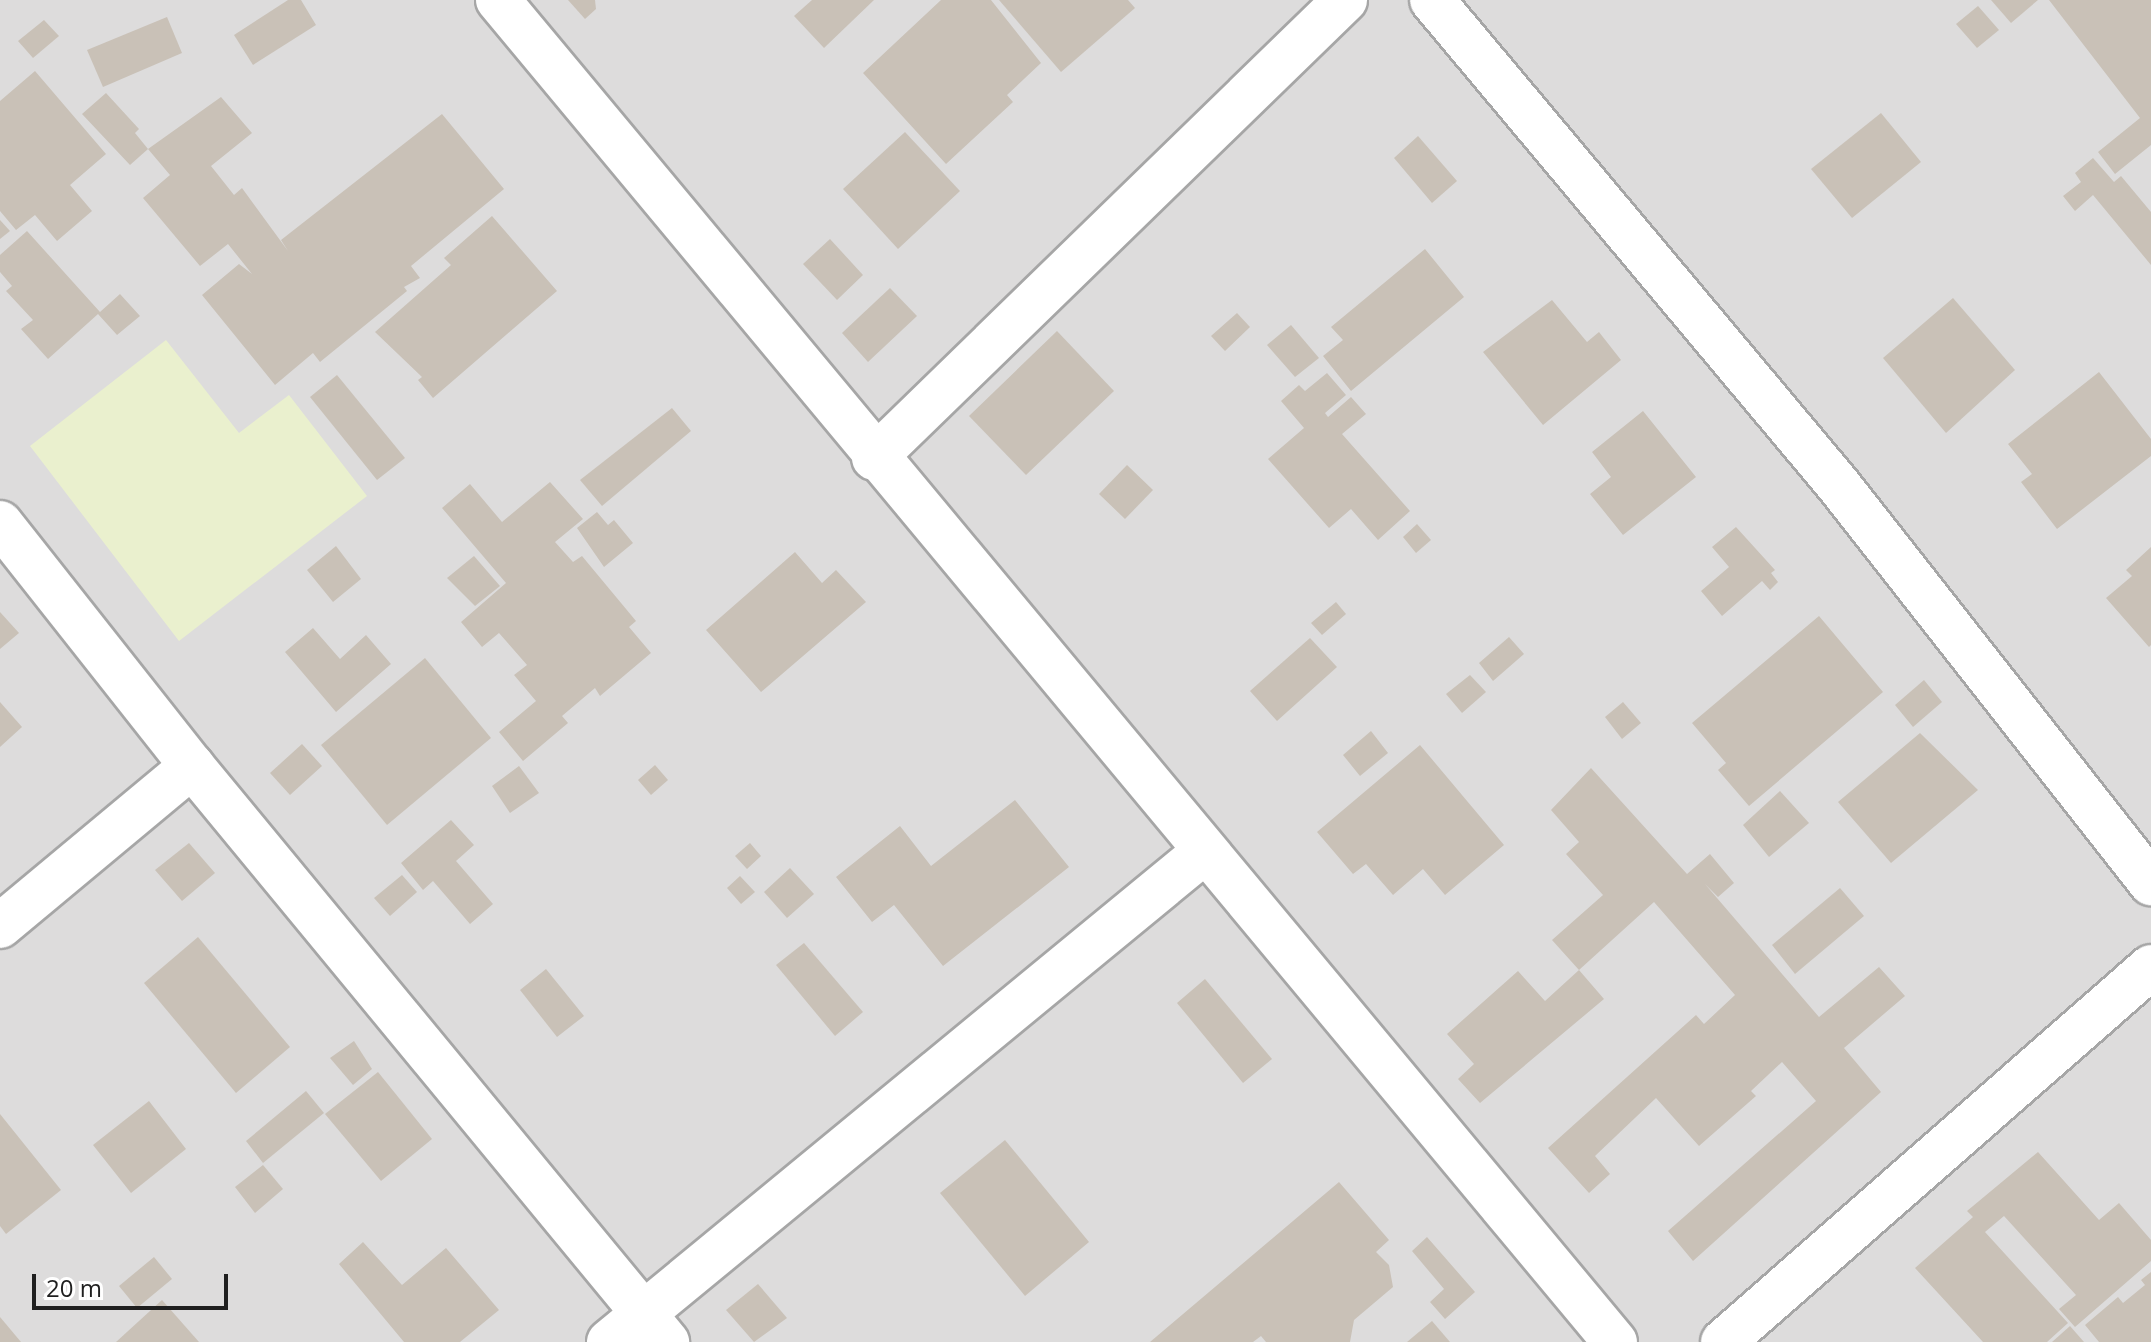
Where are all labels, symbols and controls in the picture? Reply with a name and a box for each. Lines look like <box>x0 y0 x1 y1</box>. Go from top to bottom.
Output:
scale bar <box>36 1258 232 1308</box>
text: 20 m <box>46 1271 102 1304</box>

